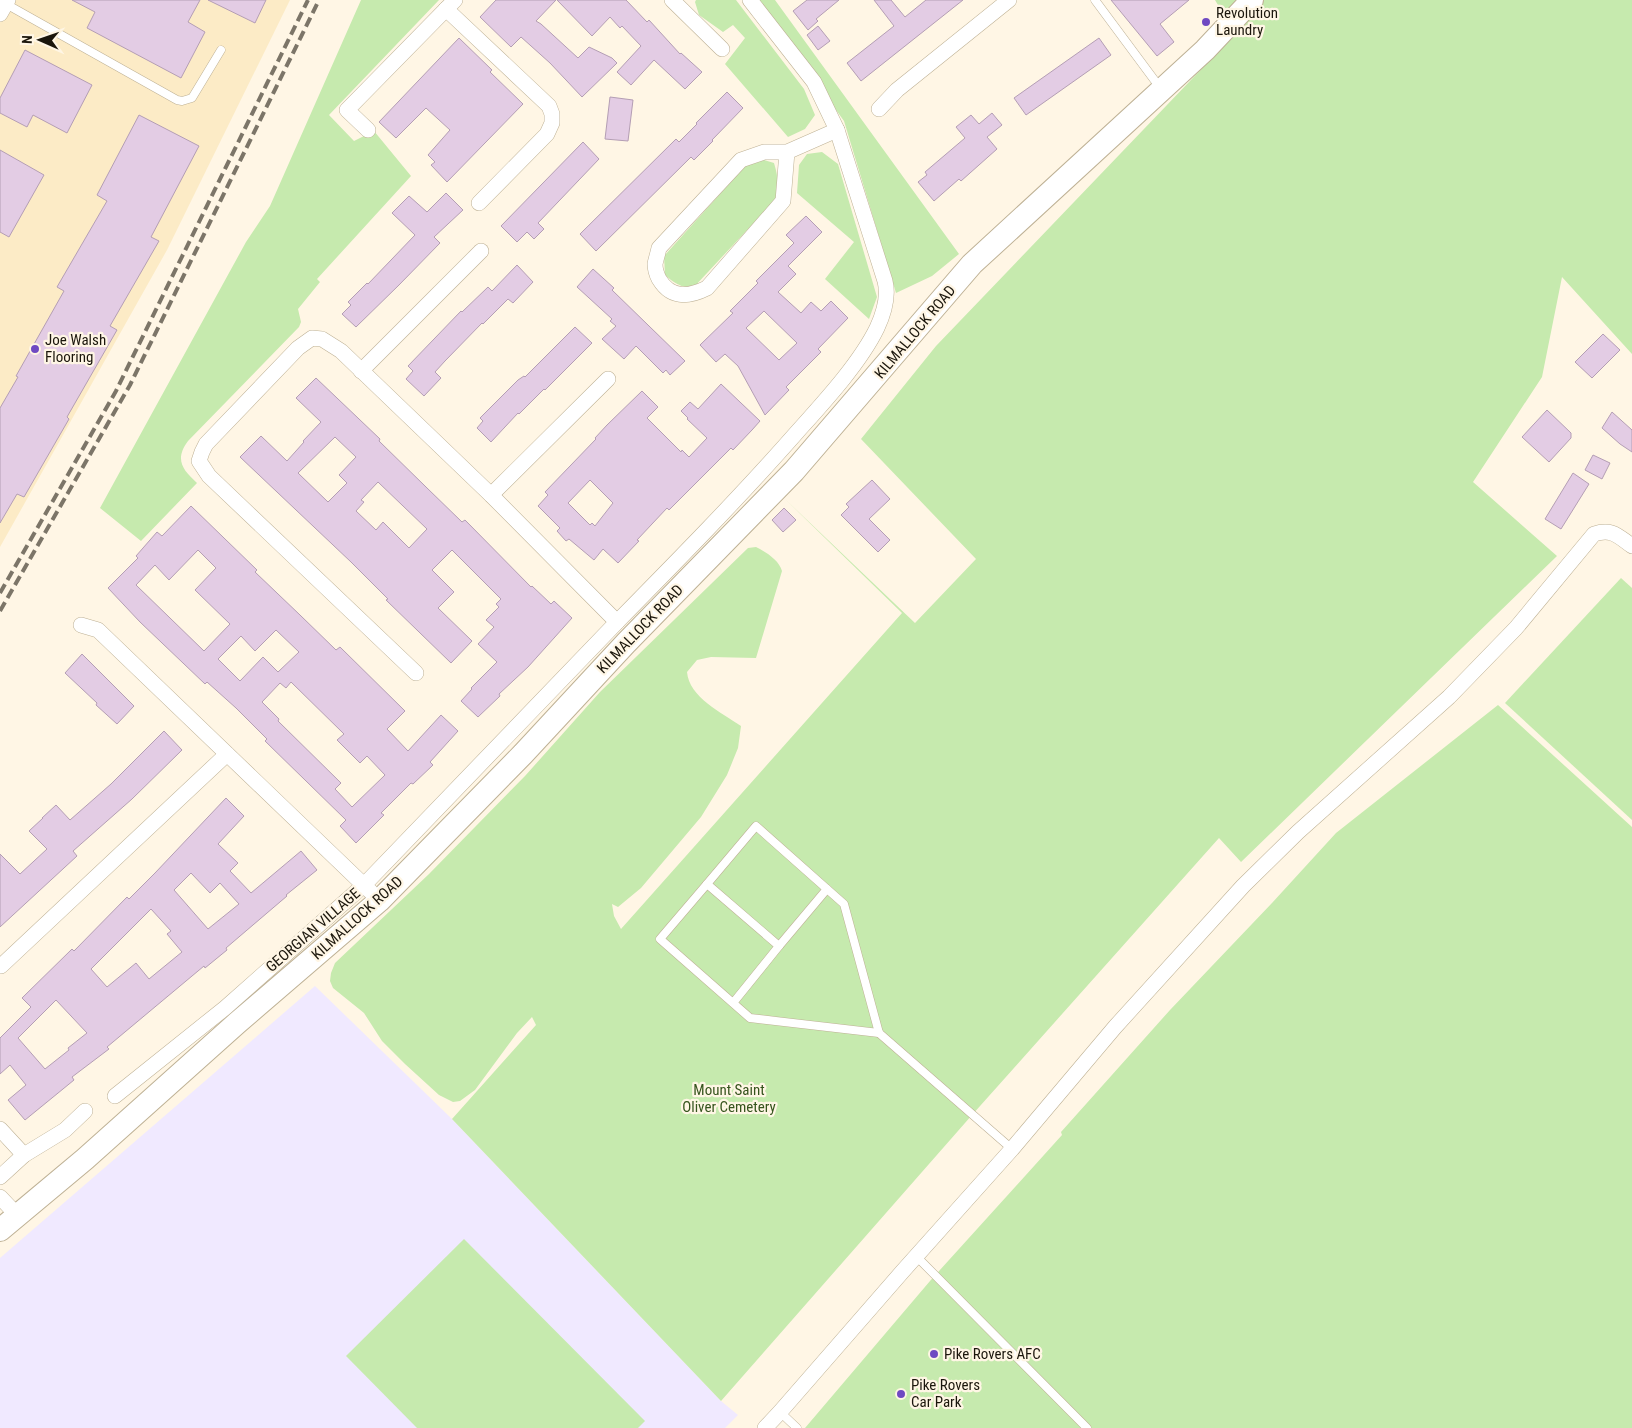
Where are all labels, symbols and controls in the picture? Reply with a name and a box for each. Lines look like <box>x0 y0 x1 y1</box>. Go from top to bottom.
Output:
place label: Revolution Laundry <box>1216 4 1278 39</box>
north arrow <box>15 15 65 65</box>
marker: Revolution Laundry <box>1200 16 1212 28</box>
text: N <box>19 35 35 44</box>
street label: KILMALLOCK ROAD <box>871 282 959 382</box>
place label: Joe Walsh Flooring <box>45 331 106 366</box>
marker: Joe Walsh Flooring <box>29 343 41 355</box>
street label: KILMALLOCK ROAD <box>593 581 687 677</box>
street label: KILMALLOCK ROAD <box>308 872 406 964</box>
street label: GEORGIAN VILLAGE <box>262 884 364 976</box>
park label: Mount Saint Oliver Cemetery <box>682 1081 776 1116</box>
place label: Pike Rovers AFC <box>944 1345 1041 1363</box>
marker: Pike Rovers AFC <box>928 1348 940 1360</box>
place label: Pike Rovers Car Park <box>911 1376 980 1411</box>
marker: Pike Rovers Car Park <box>895 1388 907 1400</box>

